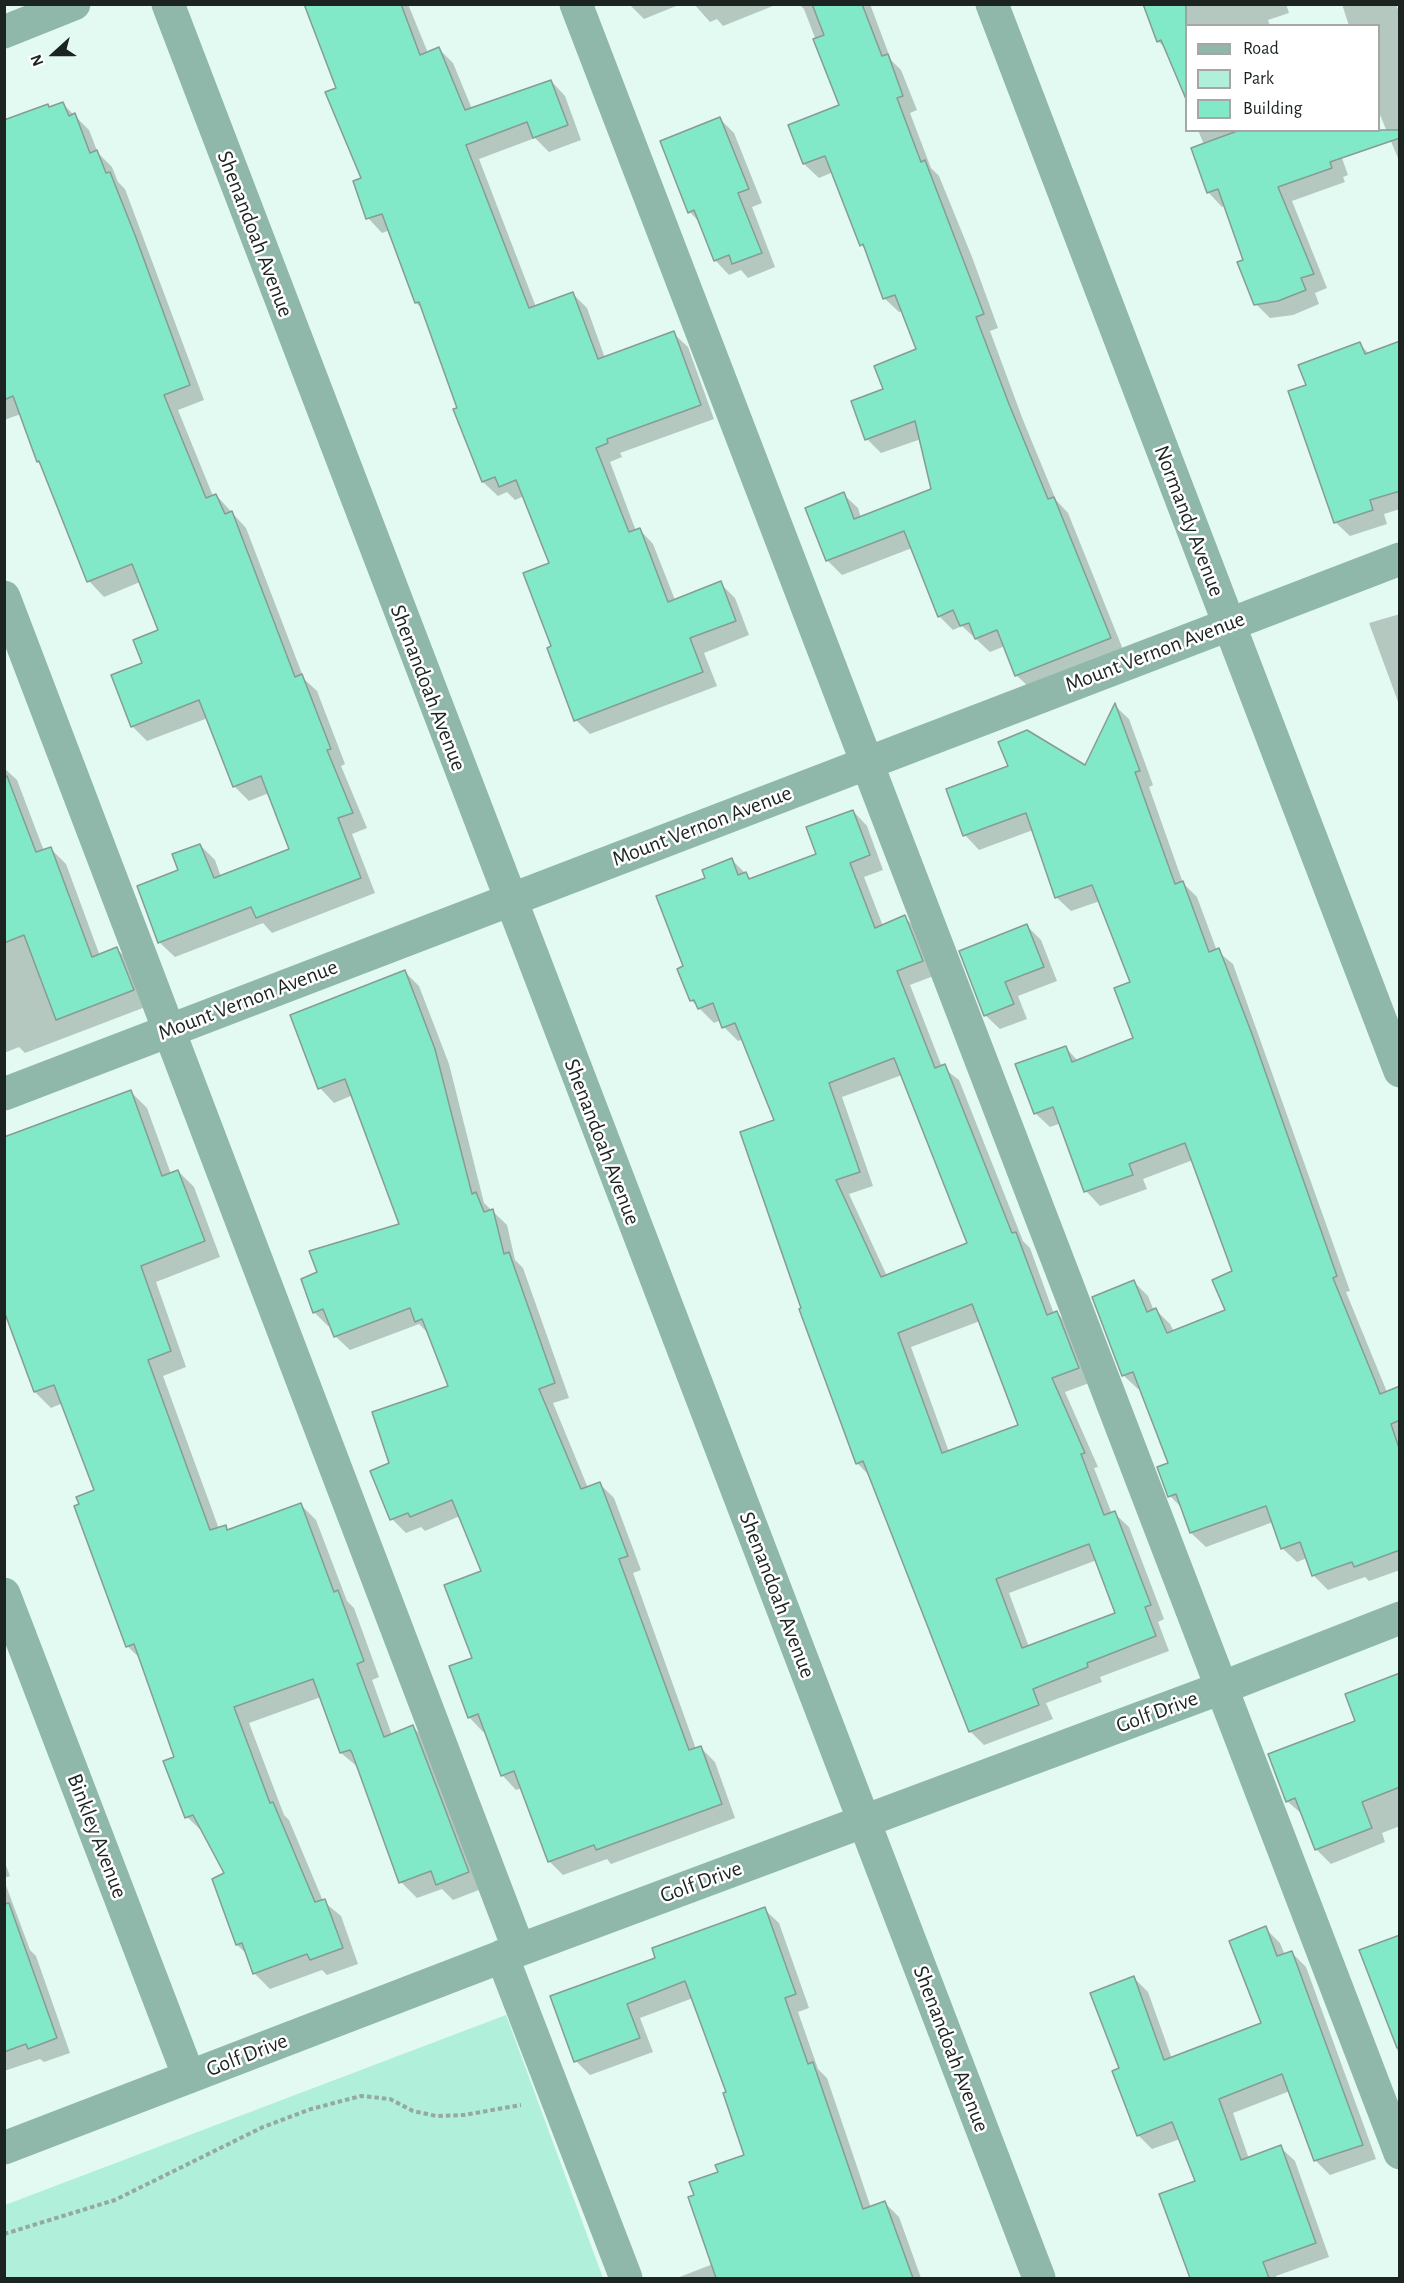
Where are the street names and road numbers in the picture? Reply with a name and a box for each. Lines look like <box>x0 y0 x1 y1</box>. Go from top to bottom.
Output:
street label: Shenandoah Avenue <box>211 147 299 321</box>
street label: Normandy Avenue <box>1148 442 1230 600</box>
street label: Shenandoah Avenue <box>384 601 472 775</box>
street label: Mount Vernon Avenue <box>1061 606 1249 698</box>
street label: Mount Vernon Avenue <box>608 780 796 872</box>
street label: Mount Vernon Avenue <box>154 954 342 1046</box>
street label: Shenandoah Avenue <box>558 1055 646 1229</box>
street label: Shenandoah Avenue <box>733 1508 821 1682</box>
street label: Golf Drive <box>1113 1685 1201 1739</box>
street label: Binkley Avenue <box>61 1770 133 1902</box>
street label: Golf Drive <box>657 1855 745 1909</box>
street label: Shenandoah Avenue <box>907 1962 995 2136</box>
street label: Golf Drive <box>203 2027 291 2083</box>

